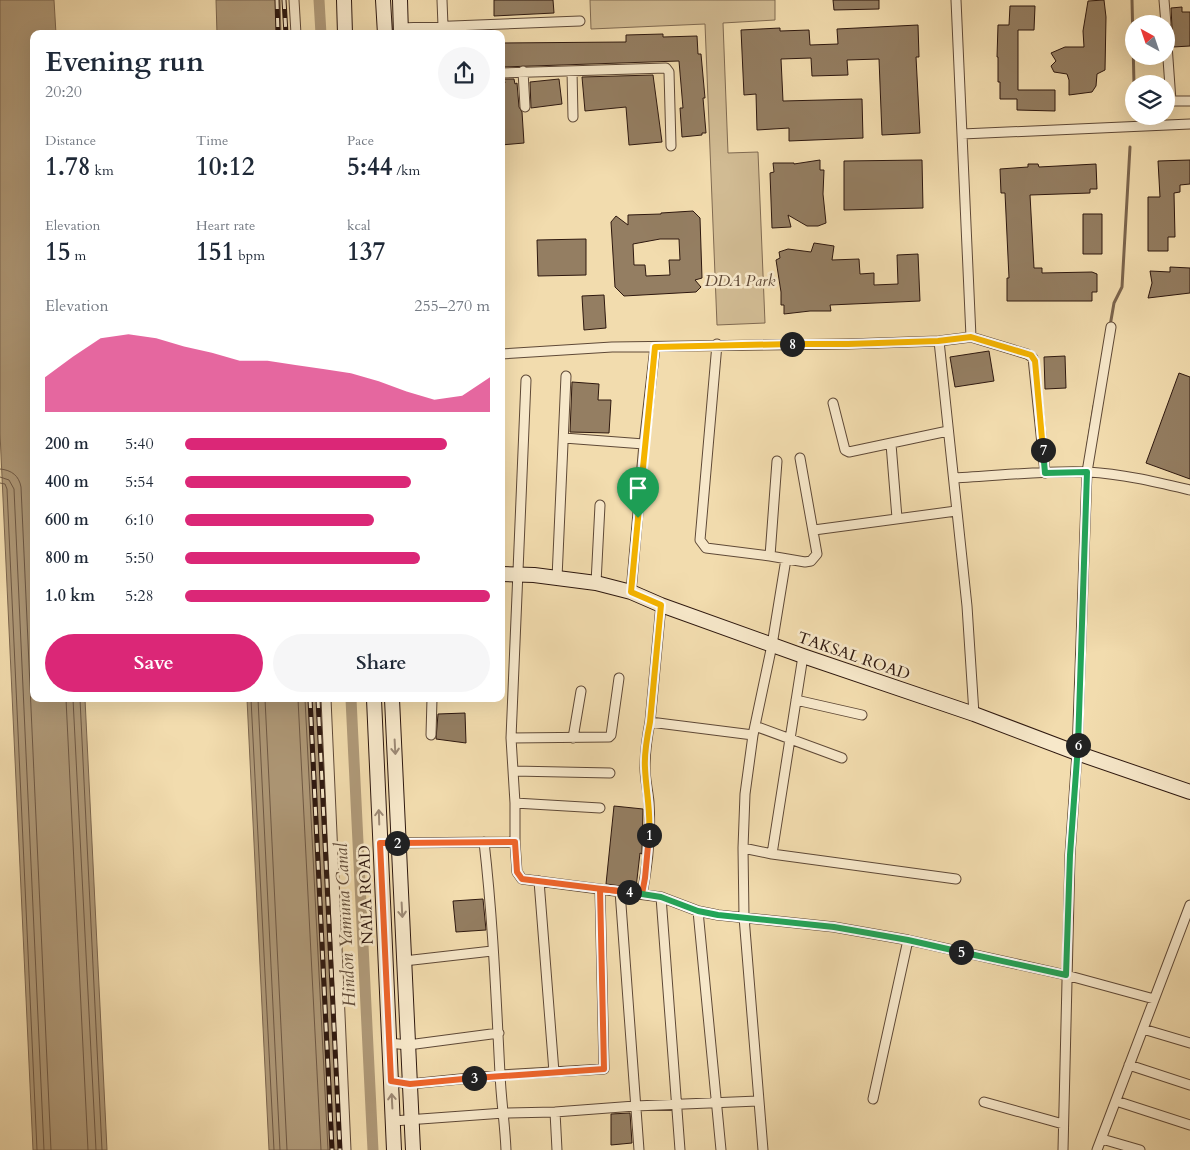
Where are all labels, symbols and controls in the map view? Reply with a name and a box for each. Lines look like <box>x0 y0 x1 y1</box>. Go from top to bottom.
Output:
north arrow <box>1125 15 1175 65</box>
map controls <box>1125 15 1175 125</box>
text: Evening run <box>45 43 204 81</box>
button: share <box>438 47 490 99</box>
button: layers <box>1125 75 1175 125</box>
text: 20:20 <box>45 81 82 103</box>
text: Distance <box>45 131 96 150</box>
text: Time <box>196 131 228 150</box>
text: Pace <box>347 131 374 150</box>
text: 1.78 <box>45 150 91 184</box>
text: 10:12 <box>196 150 254 184</box>
text: 5:44 <box>347 150 393 184</box>
text: km <box>91 161 114 180</box>
text: /km <box>393 161 420 180</box>
text: Elevation <box>45 216 101 235</box>
text: Heart rate <box>196 216 255 235</box>
text: kcal <box>347 216 371 235</box>
text: 15 <box>45 235 71 269</box>
text: 151 <box>196 235 234 269</box>
text: 137 <box>347 235 385 269</box>
text: m <box>71 246 86 265</box>
text: bpm <box>234 246 265 265</box>
park label: DDA Park <box>705 270 775 292</box>
text: Elevation <box>45 295 109 317</box>
text: 255–270 m <box>414 295 490 317</box>
pin: 8 <box>780 332 804 356</box>
text: 8 <box>789 335 796 354</box>
text: 200 m <box>45 433 89 455</box>
text: 5:40 <box>125 433 154 455</box>
pin: 7 <box>1030 438 1056 462</box>
text: 7 <box>1040 441 1047 460</box>
pin <box>617 467 659 518</box>
text: 400 m <box>45 471 89 493</box>
text: 5:54 <box>125 471 154 493</box>
icon: arrive <box>624 474 652 502</box>
text: 600 m <box>45 509 89 531</box>
text: 6:10 <box>125 509 154 531</box>
text: 800 m <box>45 547 89 569</box>
text: 5:50 <box>125 547 154 569</box>
text: 1.0 km <box>45 585 95 607</box>
text: 5:28 <box>125 585 154 607</box>
street label: TAKSAL ROAD <box>794 626 913 686</box>
button: Save <box>45 634 263 692</box>
button: Share <box>273 634 490 692</box>
pin: 6 <box>1066 732 1090 758</box>
text: 6 <box>1075 736 1082 755</box>
one-way arrow <box>390 739 399 755</box>
one-way arrow <box>374 809 384 825</box>
pin: 1 <box>636 822 662 848</box>
text: 1 <box>646 826 653 845</box>
pin: 2 <box>384 830 410 856</box>
text: 2 <box>394 834 401 853</box>
water label: Hindon Yamuna Canal <box>329 841 362 1008</box>
street label: NALA ROAD <box>353 845 379 945</box>
pin: 4 <box>616 880 642 904</box>
text: 4 <box>626 883 633 902</box>
one-way arrow <box>398 902 407 918</box>
pin: 5 <box>948 940 974 964</box>
text: 5 <box>958 943 965 962</box>
pin: 3 <box>462 1066 486 1090</box>
text: 3 <box>471 1069 478 1088</box>
one-way arrow <box>387 1094 396 1110</box>

